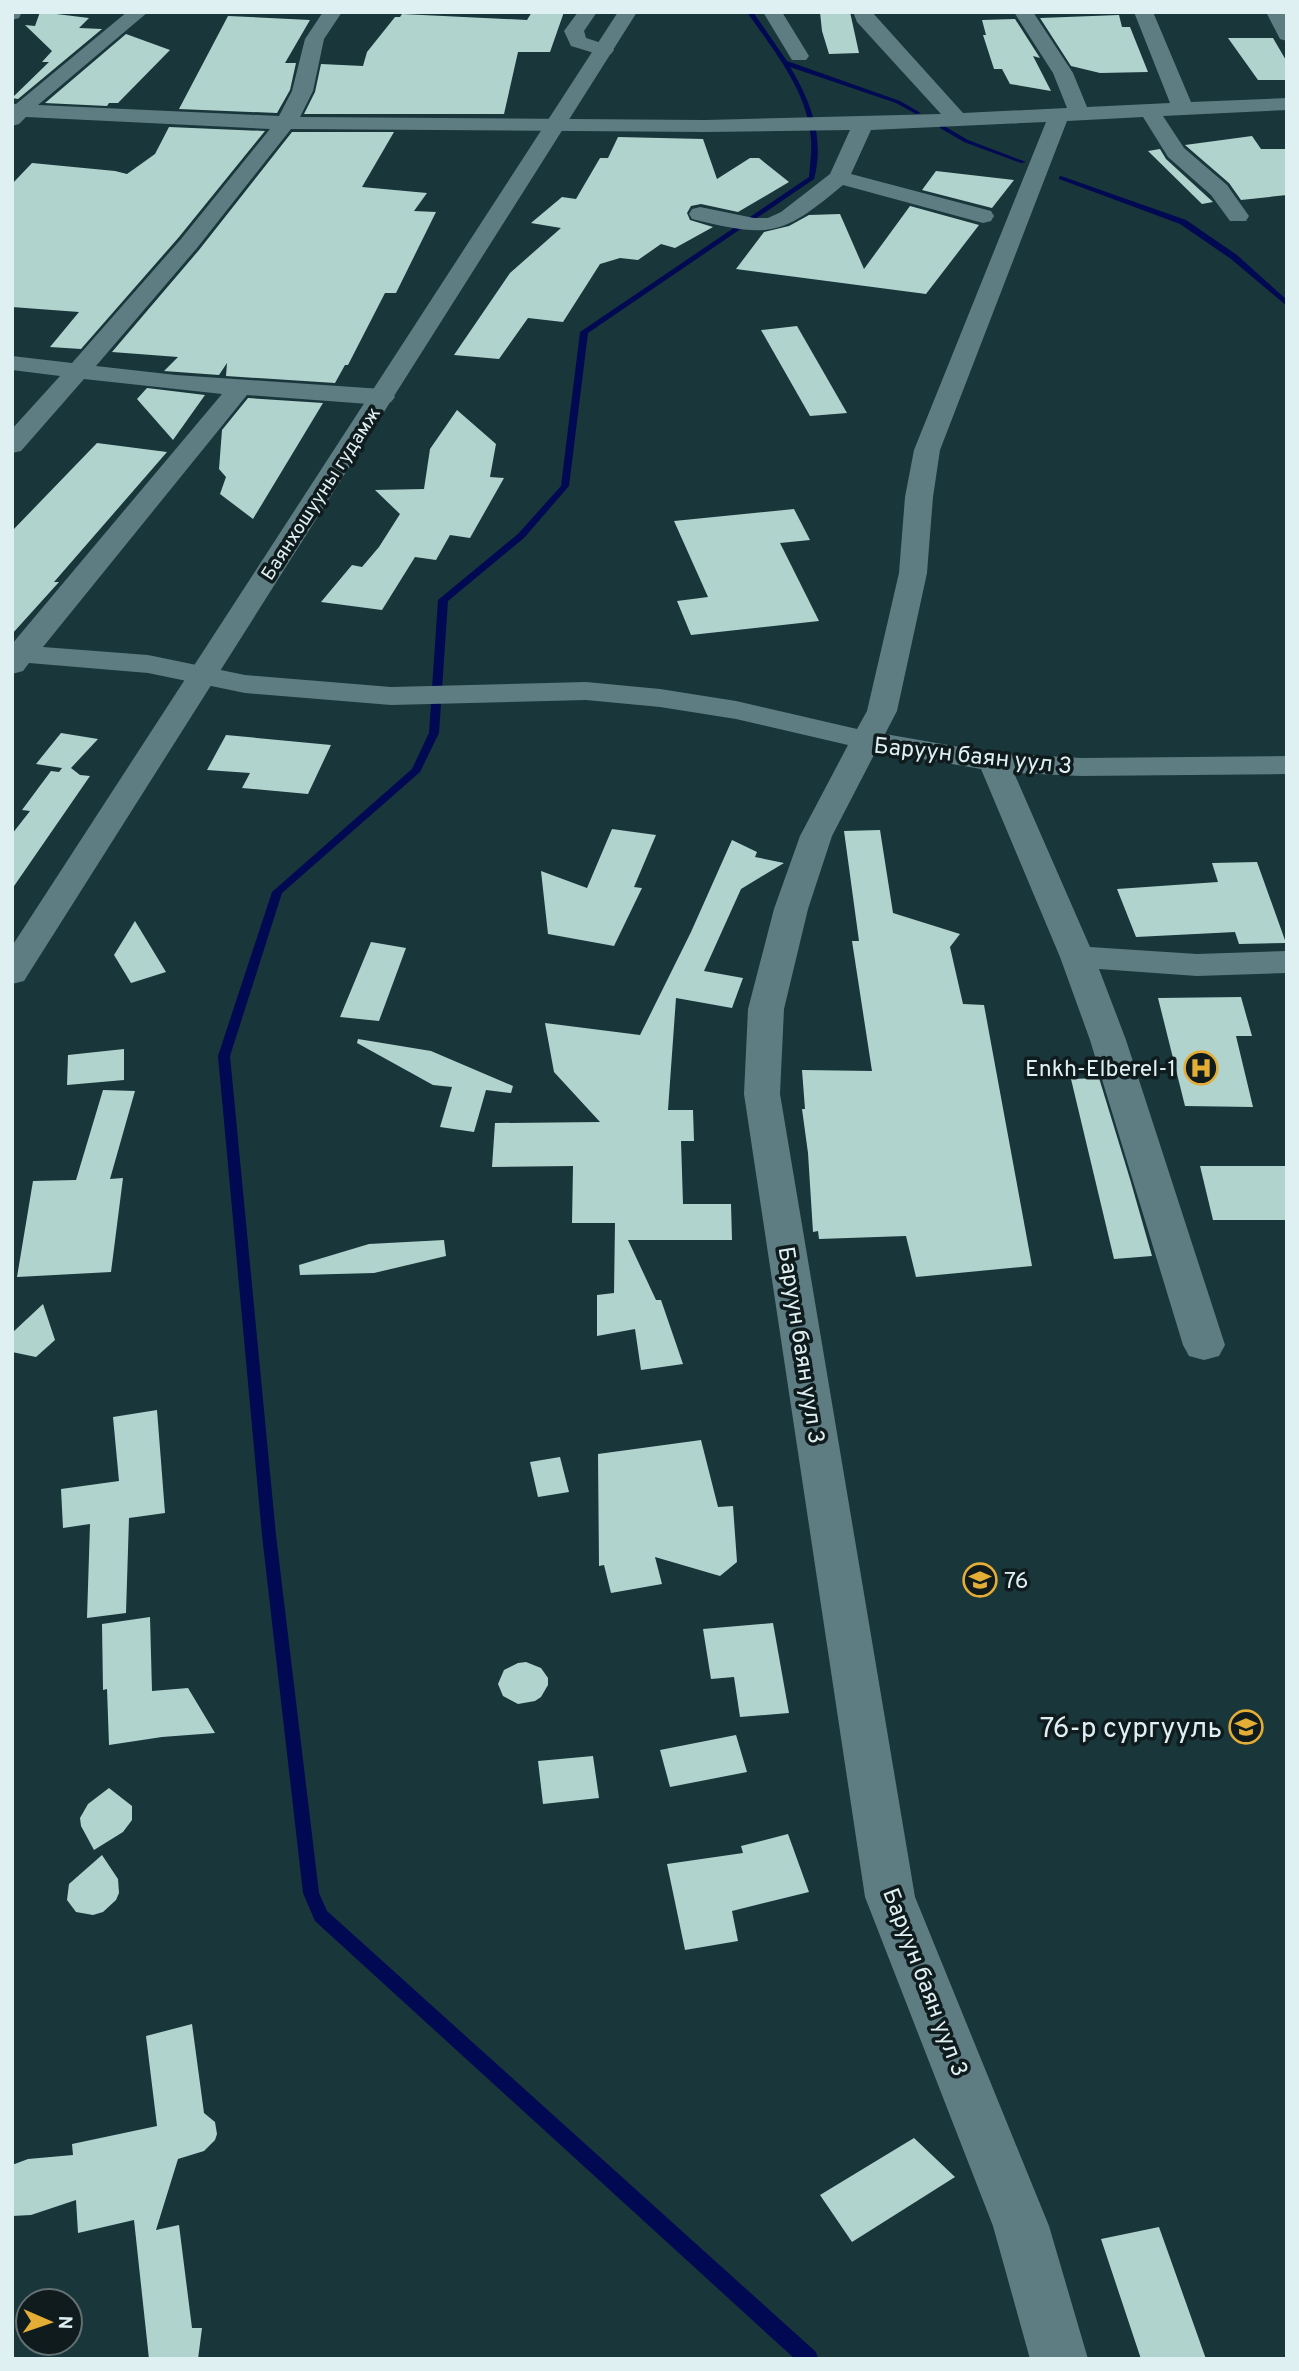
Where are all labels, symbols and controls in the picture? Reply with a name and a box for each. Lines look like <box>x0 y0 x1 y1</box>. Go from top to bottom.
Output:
street label: Баянхошууны гудамж <box>257 403 387 585</box>
street label: Баруун баян уул 3 <box>872 733 1073 782</box>
hospital icon: Enkh-Elberel-1 <box>1182 1049 1220 1087</box>
place label: Enkh-Elberel-1 <box>1025 1056 1176 1085</box>
street label: Баруун баян уул 3 <box>770 1245 829 1446</box>
school or university icon: 76 <box>961 1561 999 1599</box>
place label: 76 <box>1004 1568 1029 1597</box>
school or university icon: 76-р сургууль <box>1227 1708 1265 1746</box>
place label: 76-р сургууль <box>1040 1712 1222 1748</box>
street label: Баруун баян уул 3 <box>874 1885 973 2081</box>
north arrow <box>14 2287 84 2357</box>
text: N <box>52 2315 76 2330</box>

